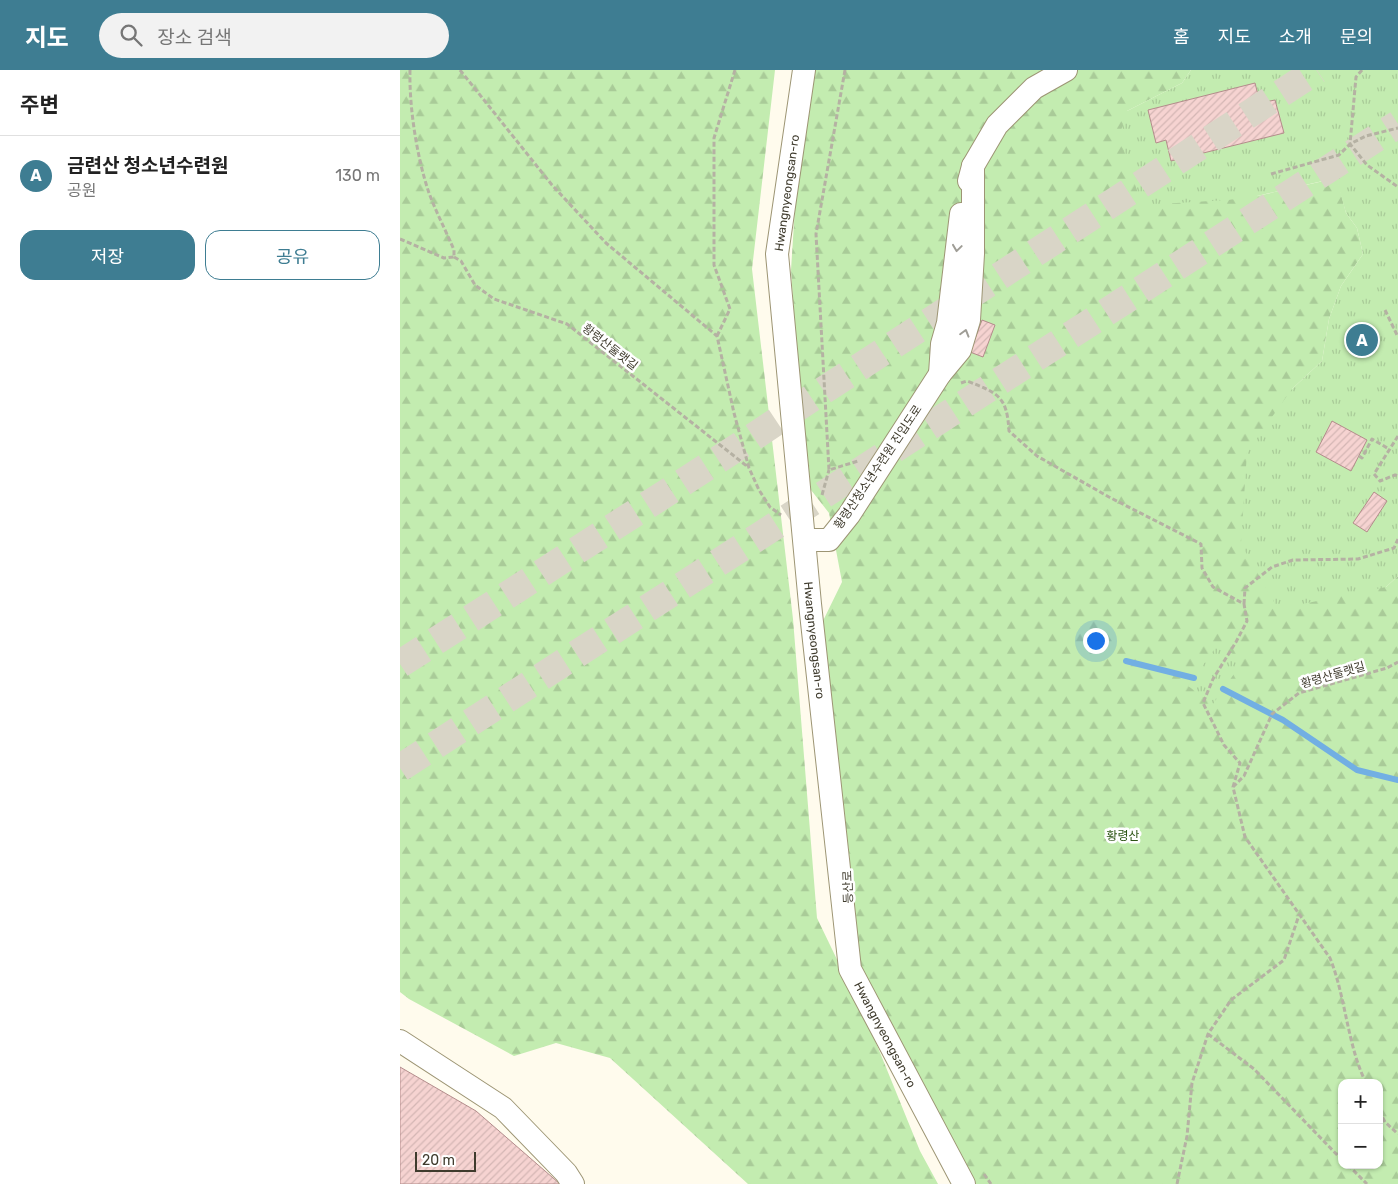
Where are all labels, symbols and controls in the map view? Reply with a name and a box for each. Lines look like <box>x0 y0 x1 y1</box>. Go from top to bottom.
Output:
search box <box>99 13 449 58</box>
icon: search <box>117 21 145 49</box>
text: 지도 <box>25 24 69 52</box>
text: 장소 검색 <box>157 26 232 49</box>
text: 홈 <box>1173 26 1190 48</box>
text: 지도 <box>1218 26 1251 48</box>
text: 소개 <box>1279 26 1312 48</box>
text: 문의 <box>1340 26 1373 48</box>
text: 주변 <box>20 92 59 117</box>
street label: Hwangnyeongsan-ro <box>772 134 802 252</box>
text: 금련산 청소년수련원 <box>67 154 228 177</box>
text: A <box>30 166 42 185</box>
text: 130 m <box>335 166 380 185</box>
text: 공원 <box>67 181 96 200</box>
button: 저장 <box>20 230 195 280</box>
button: 공유 <box>205 230 380 280</box>
one-way arrow <box>952 243 962 252</box>
street label: 황령산둘랫길 <box>580 321 640 373</box>
pin: A <box>1346 321 1378 359</box>
one-way arrow <box>960 330 970 338</box>
street label: 황령산청소년수련원 진입도로 <box>831 402 925 532</box>
street label: Hwangnyeongsan-ro <box>801 581 827 700</box>
your location <box>1083 628 1109 654</box>
street label: 황령산둘랫길 <box>1299 659 1367 691</box>
park label: 황령산 <box>1106 829 1140 843</box>
street label: 등산로 <box>840 870 856 904</box>
street label: Hwangnyeongsan-ro <box>851 979 919 1090</box>
map controls <box>1338 1079 1383 1169</box>
button: + <box>1338 1079 1383 1124</box>
button: − <box>1338 1124 1383 1169</box>
scale bar <box>415 1149 476 1172</box>
text: 20 m <box>422 1152 455 1169</box>

